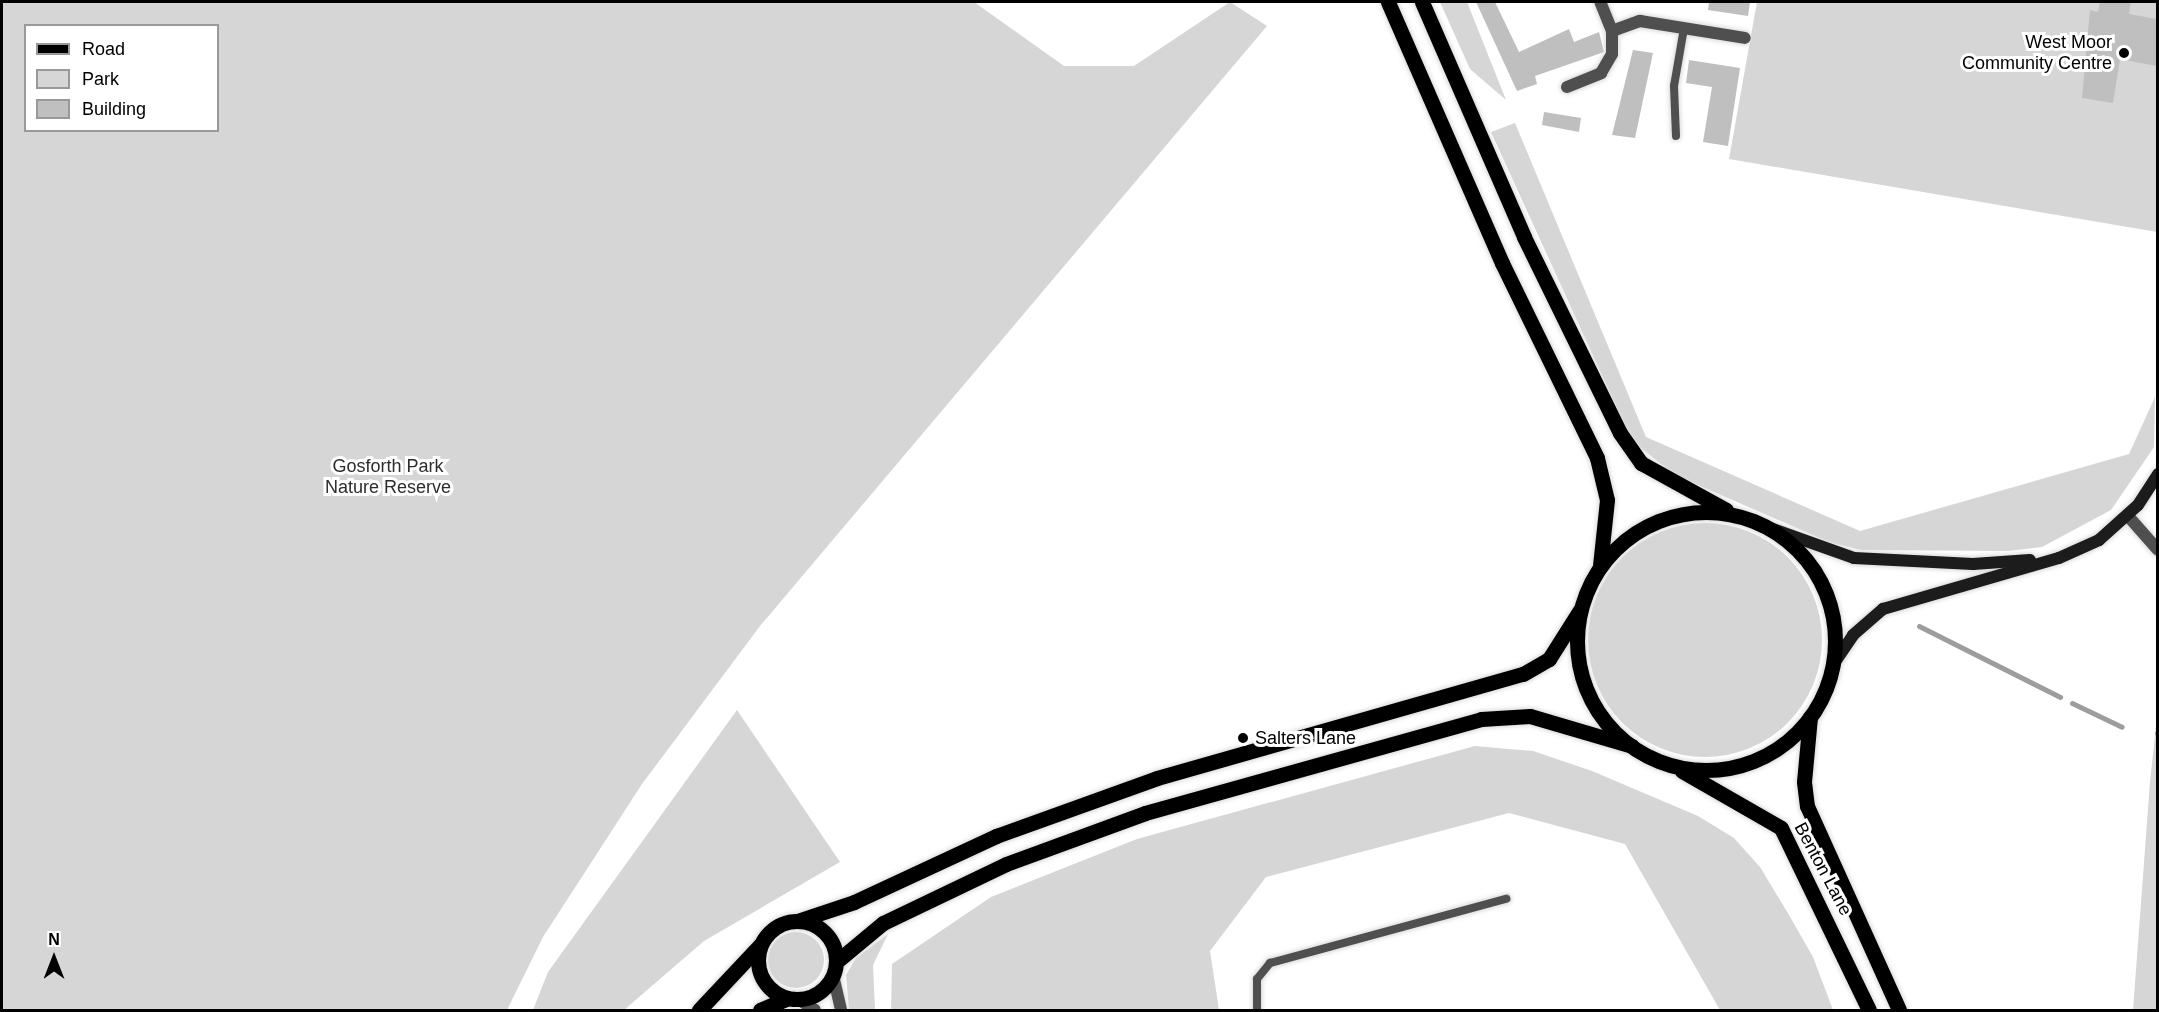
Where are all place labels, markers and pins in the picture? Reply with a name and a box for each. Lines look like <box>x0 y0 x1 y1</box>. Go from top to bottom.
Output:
place label: West Moor Community Centre <box>1962 32 2112 74</box>
marker: West Moor Community Centre <box>2117 46 2131 60</box>
place label: Salters Lane <box>1255 727 1356 749</box>
marker: Salters Lane <box>1236 731 1250 745</box>

